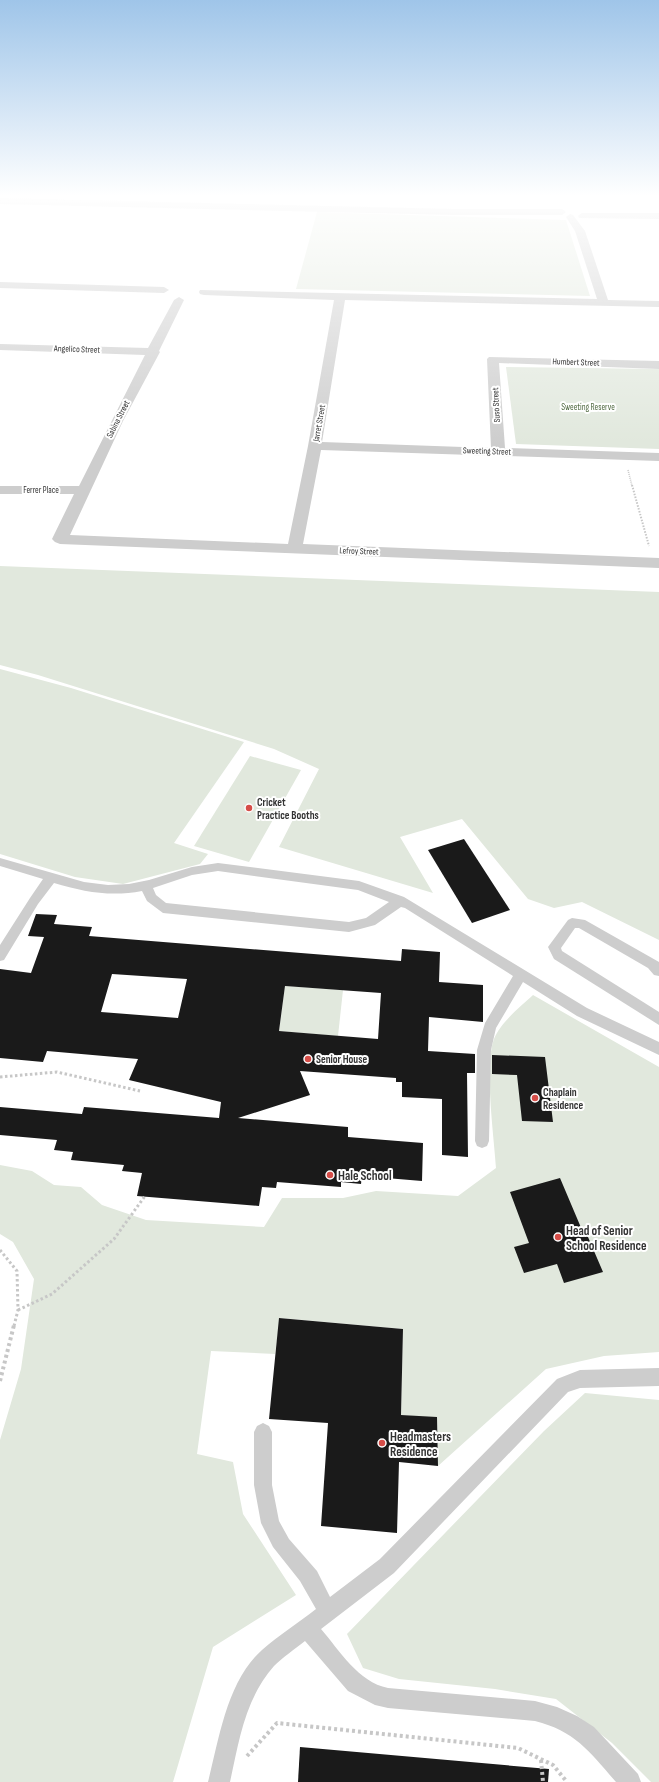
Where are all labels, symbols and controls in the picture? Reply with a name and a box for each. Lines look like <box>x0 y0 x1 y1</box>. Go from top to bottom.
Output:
street label: Angelico Street <box>53 343 101 356</box>
street label: Humbert Street <box>552 356 600 369</box>
street label: Suso Street <box>490 387 503 423</box>
street label: Sabina Street <box>104 398 133 440</box>
park label: Sweeting Reserve <box>561 402 615 413</box>
street label: Jarret Street <box>311 404 328 443</box>
street label: Sweeting Street <box>463 445 512 458</box>
street label: Ferrer Place <box>23 485 59 496</box>
street label: Lefroy Street <box>339 545 379 558</box>
place label: Cricket Practice Booths <box>257 796 319 822</box>
marker: Cricket Practice Booths <box>244 803 254 813</box>
place label: Senior House <box>316 1053 367 1066</box>
marker: Senior House <box>303 1054 313 1064</box>
place label: Chaplain Residence <box>543 1086 583 1112</box>
marker: Chaplain Residence <box>530 1093 540 1103</box>
place label: Hale School <box>338 1168 392 1184</box>
marker: Hale School <box>325 1170 335 1180</box>
place label: Head of Senior School Residence <box>566 1223 647 1254</box>
marker: Head of Senior School Residence <box>553 1232 563 1242</box>
place label: Headmasters Residence <box>390 1429 451 1460</box>
marker: Headmasters Residence <box>377 1438 387 1448</box>

